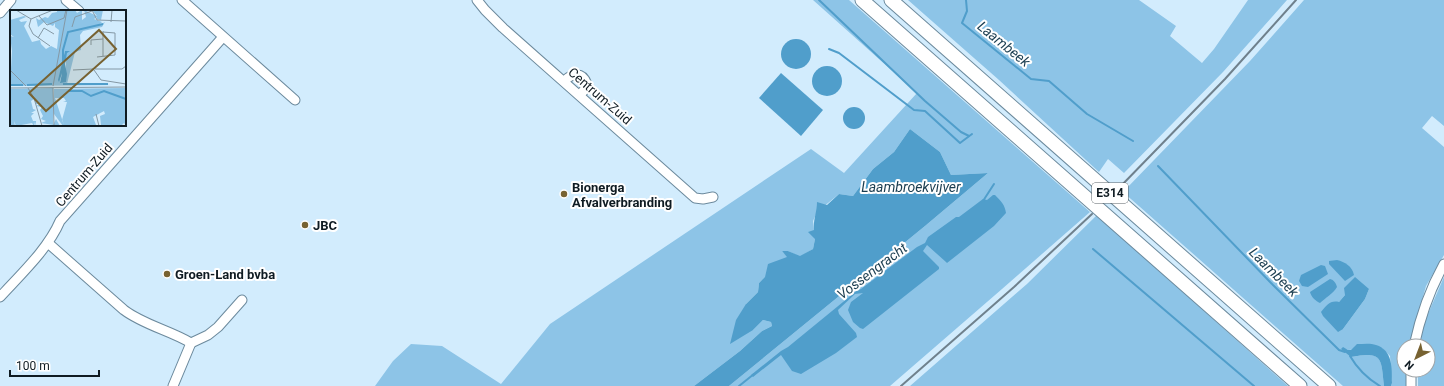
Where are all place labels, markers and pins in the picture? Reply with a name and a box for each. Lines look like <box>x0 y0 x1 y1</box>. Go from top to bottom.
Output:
place label: Bionerga Afvalverbranding <box>572 180 672 210</box>
marker: Bionerga Afvalverbranding <box>559 189 569 199</box>
place label: JBC <box>313 218 338 233</box>
marker: JBC <box>300 220 310 230</box>
place label: Groen-Land bvba <box>175 267 275 282</box>
marker: Groen-Land bvba <box>162 269 172 279</box>

